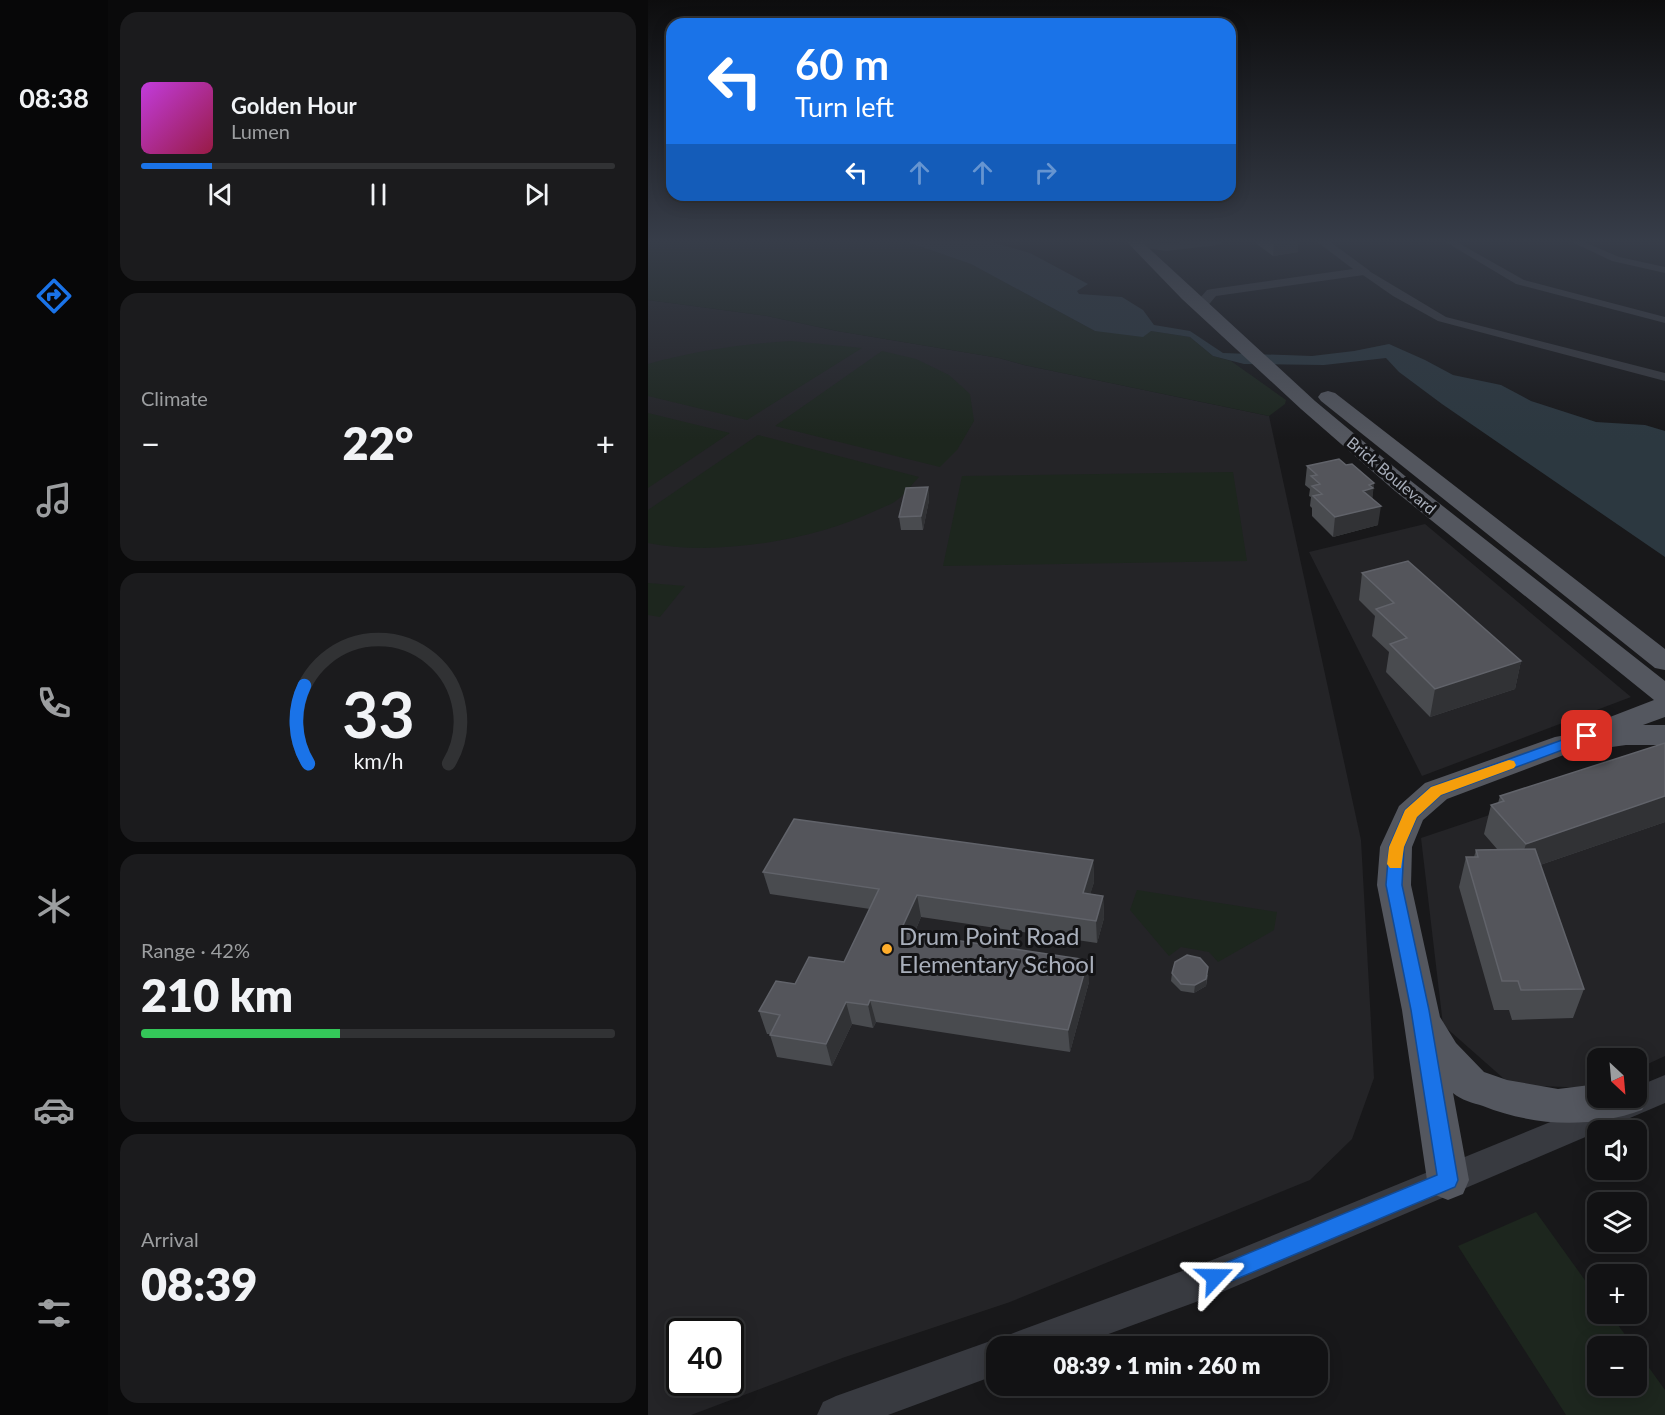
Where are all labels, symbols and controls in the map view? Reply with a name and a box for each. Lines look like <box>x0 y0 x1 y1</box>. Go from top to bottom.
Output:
text: 60 m <box>795 39 889 89</box>
icon: left <box>696 42 774 120</box>
text: 08:38 <box>19 81 89 114</box>
text: Turn left <box>795 90 894 123</box>
text: Golden Hour <box>231 92 357 119</box>
text: Lumen <box>231 119 290 143</box>
icon: left <box>840 156 873 189</box>
icon: ahead <box>903 156 936 189</box>
icon: ahead <box>966 156 999 189</box>
icon: right <box>1029 156 1062 189</box>
icon: previous <box>204 178 237 211</box>
icon: pause <box>362 178 395 211</box>
icon: next <box>520 178 553 211</box>
icon: directions <box>33 275 75 317</box>
text: Climate <box>141 386 208 410</box>
text: 22° <box>343 416 413 470</box>
text: − <box>141 423 160 463</box>
text: + <box>596 423 615 463</box>
street label: Brick Boulevard <box>1344 432 1440 518</box>
icon: music <box>33 479 75 521</box>
text: 33 <box>342 677 414 752</box>
icon: phone <box>33 682 75 724</box>
pin <box>1561 710 1612 761</box>
icon: arrive <box>1570 719 1603 752</box>
text: km/h <box>353 749 403 775</box>
icon: climate <box>33 885 75 927</box>
place label: Drum Point Road Elementary School <box>899 921 1095 978</box>
text: Range · 42% <box>141 938 250 962</box>
marker: Drum Point Road Elementary School <box>880 942 894 956</box>
text: 210 km <box>141 968 293 1022</box>
north arrow <box>1587 1048 1647 1108</box>
map controls <box>1587 1048 1647 1396</box>
icon: car <box>33 1089 75 1131</box>
button: sound <box>1587 1120 1647 1180</box>
button: layers <box>1587 1192 1647 1252</box>
text: Arrival <box>141 1227 199 1251</box>
position arrow <box>1183 1245 1247 1309</box>
text: 08:39 <box>141 1257 257 1311</box>
button: + <box>1587 1264 1647 1324</box>
icon: filters <box>33 1292 75 1334</box>
speed limit sign: 40 <box>666 1318 744 1396</box>
button: − <box>1587 1336 1647 1396</box>
text: 08:39 · 1 min · 260 m <box>1054 1352 1260 1379</box>

